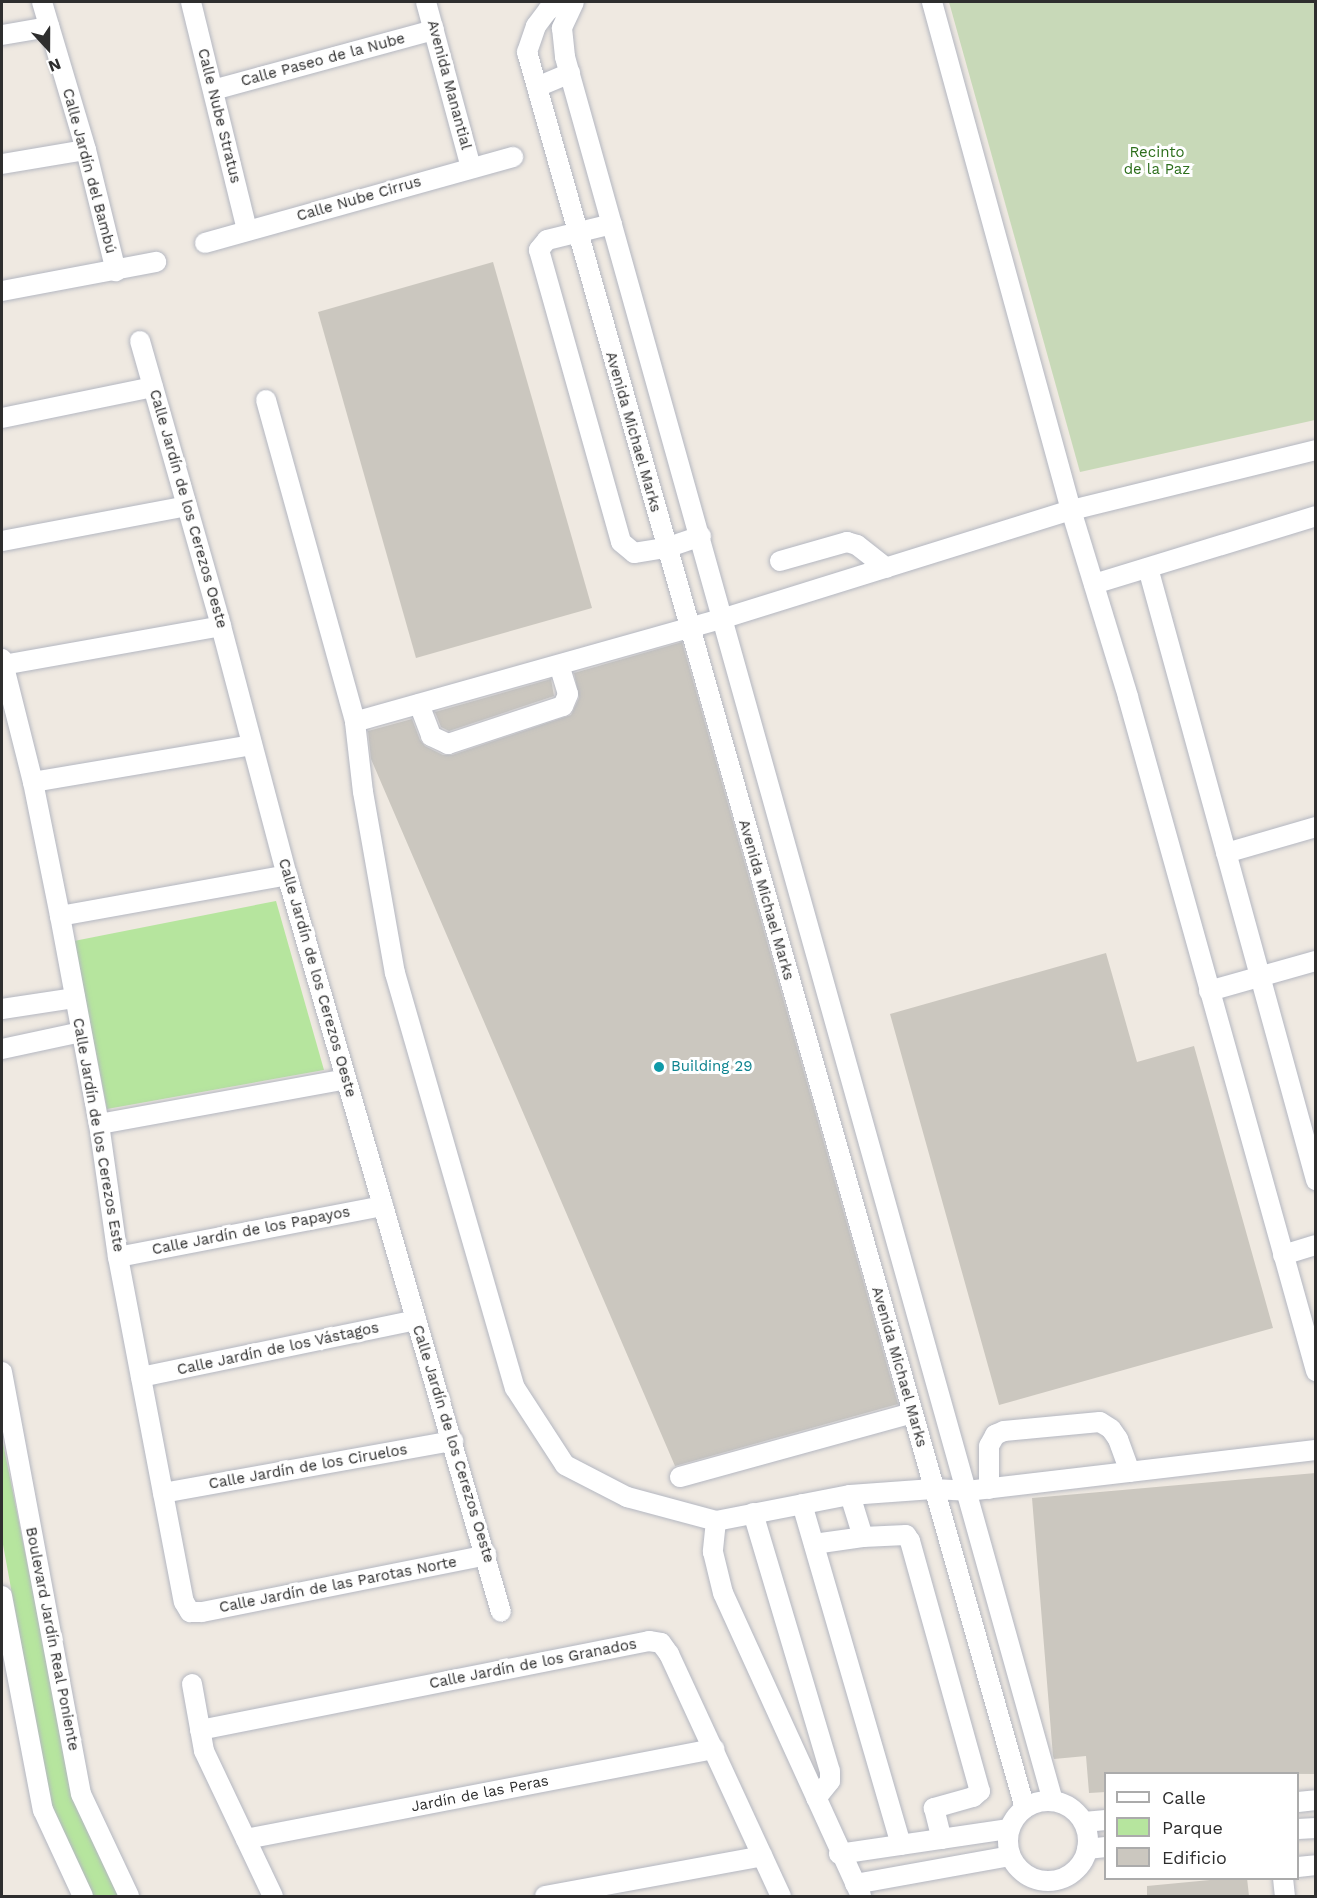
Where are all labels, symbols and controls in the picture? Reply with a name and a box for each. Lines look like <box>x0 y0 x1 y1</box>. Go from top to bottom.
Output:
north arrow <box>18 18 78 78</box>
street label: Avenida Manantial <box>423 18 475 152</box>
street label: Calle Paseo de la Nube <box>239 29 407 91</box>
street label: Calle Nube Stratus <box>194 47 244 185</box>
text: N <box>46 54 64 76</box>
street label: Calle Jardín del Bambú <box>58 86 120 256</box>
park label: Recinto de la Paz <box>1123 143 1191 178</box>
street label: Calle Nube Cirrus <box>295 173 423 225</box>
street label: Avenida Michael Marks <box>601 349 665 515</box>
street label: Calle Jardín de los Cerezos Oeste <box>145 387 231 631</box>
street label: Avenida Michael Marks <box>734 817 798 983</box>
street label: Calle Jardín de los Cerezos Oeste <box>274 856 360 1100</box>
street label: Calle Jardín de los Cerezos Este <box>68 1016 128 1254</box>
place label: Building 29 <box>671 1058 752 1076</box>
marker: Building 29 <box>652 1060 666 1074</box>
street label: Calle Jardín de los Papayos <box>150 1203 352 1259</box>
street label: Avenida Michael Marks <box>867 1284 931 1450</box>
street label: Calle Jardín de los Vástagos <box>175 1319 381 1379</box>
street label: Calle Jardín de los Cerezos Oeste <box>408 1323 498 1565</box>
street label: Calle Jardín de los Ciruelos <box>207 1441 409 1493</box>
street label: Boulevard Jardín Real Poniente <box>21 1525 83 1753</box>
street label: Calle Jardín de las Parotas Norte <box>217 1553 459 1617</box>
street label: Calle Jardín de los Granados <box>428 1635 638 1693</box>
street label: Jardín de las Peras <box>410 1772 550 1816</box>
legend <box>1104 1772 1299 1880</box>
text: Calle <box>1162 1787 1206 1808</box>
text: Parque <box>1162 1817 1223 1838</box>
text: Edificio <box>1162 1847 1227 1868</box>

